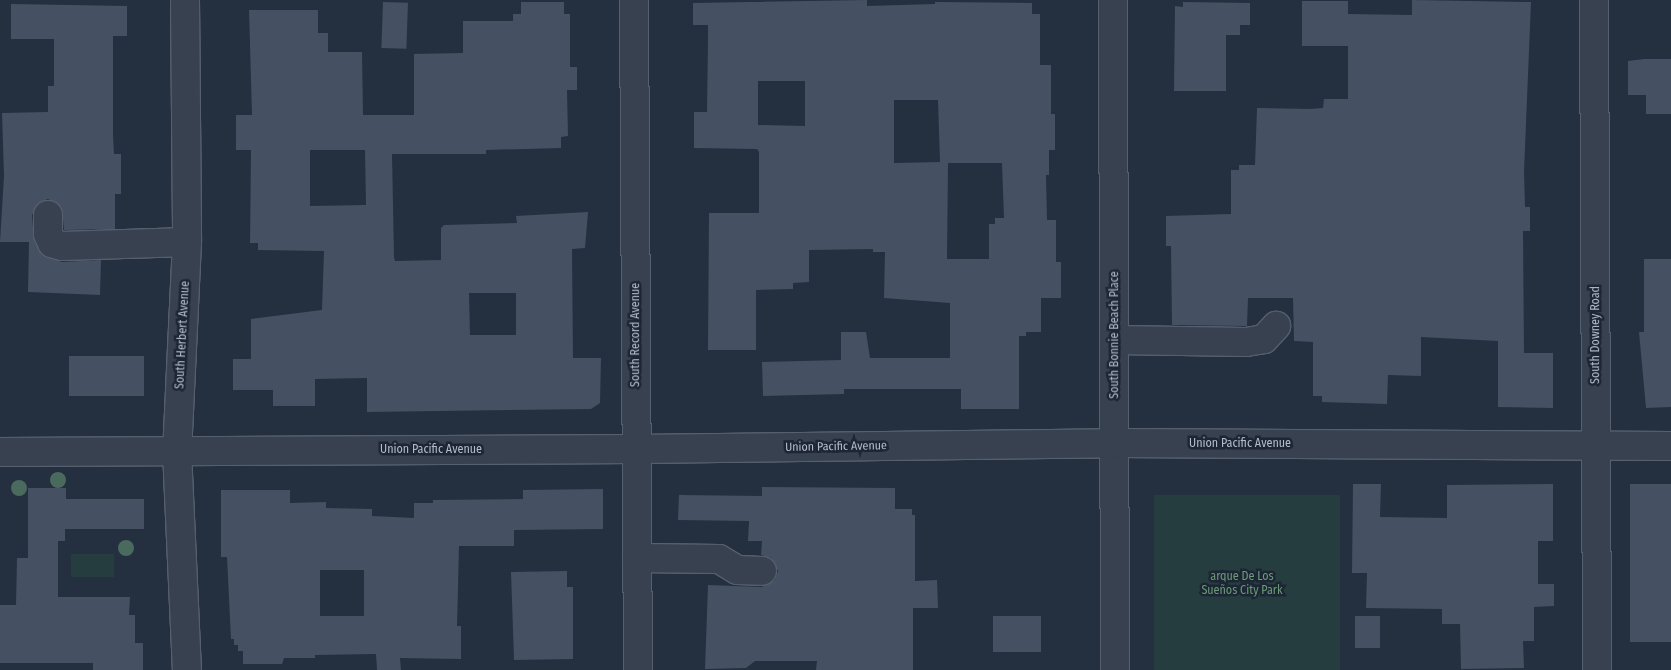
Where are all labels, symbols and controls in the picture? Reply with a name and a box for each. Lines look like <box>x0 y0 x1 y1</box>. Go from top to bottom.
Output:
street label: South Bonnie Beach Place <box>1108 271 1122 399</box>
street label: South Herbert Avenue <box>173 281 193 389</box>
street label: South Record Avenue <box>629 283 643 387</box>
street label: South Downey Road <box>1589 286 1603 384</box>
street label: Union Pacific Avenue <box>1189 437 1291 451</box>
street label: Union Pacific Avenue <box>785 439 887 455</box>
street label: Union Pacific Avenue <box>380 443 482 457</box>
park label: arque De Los Sueños City Park <box>1201 570 1283 598</box>

